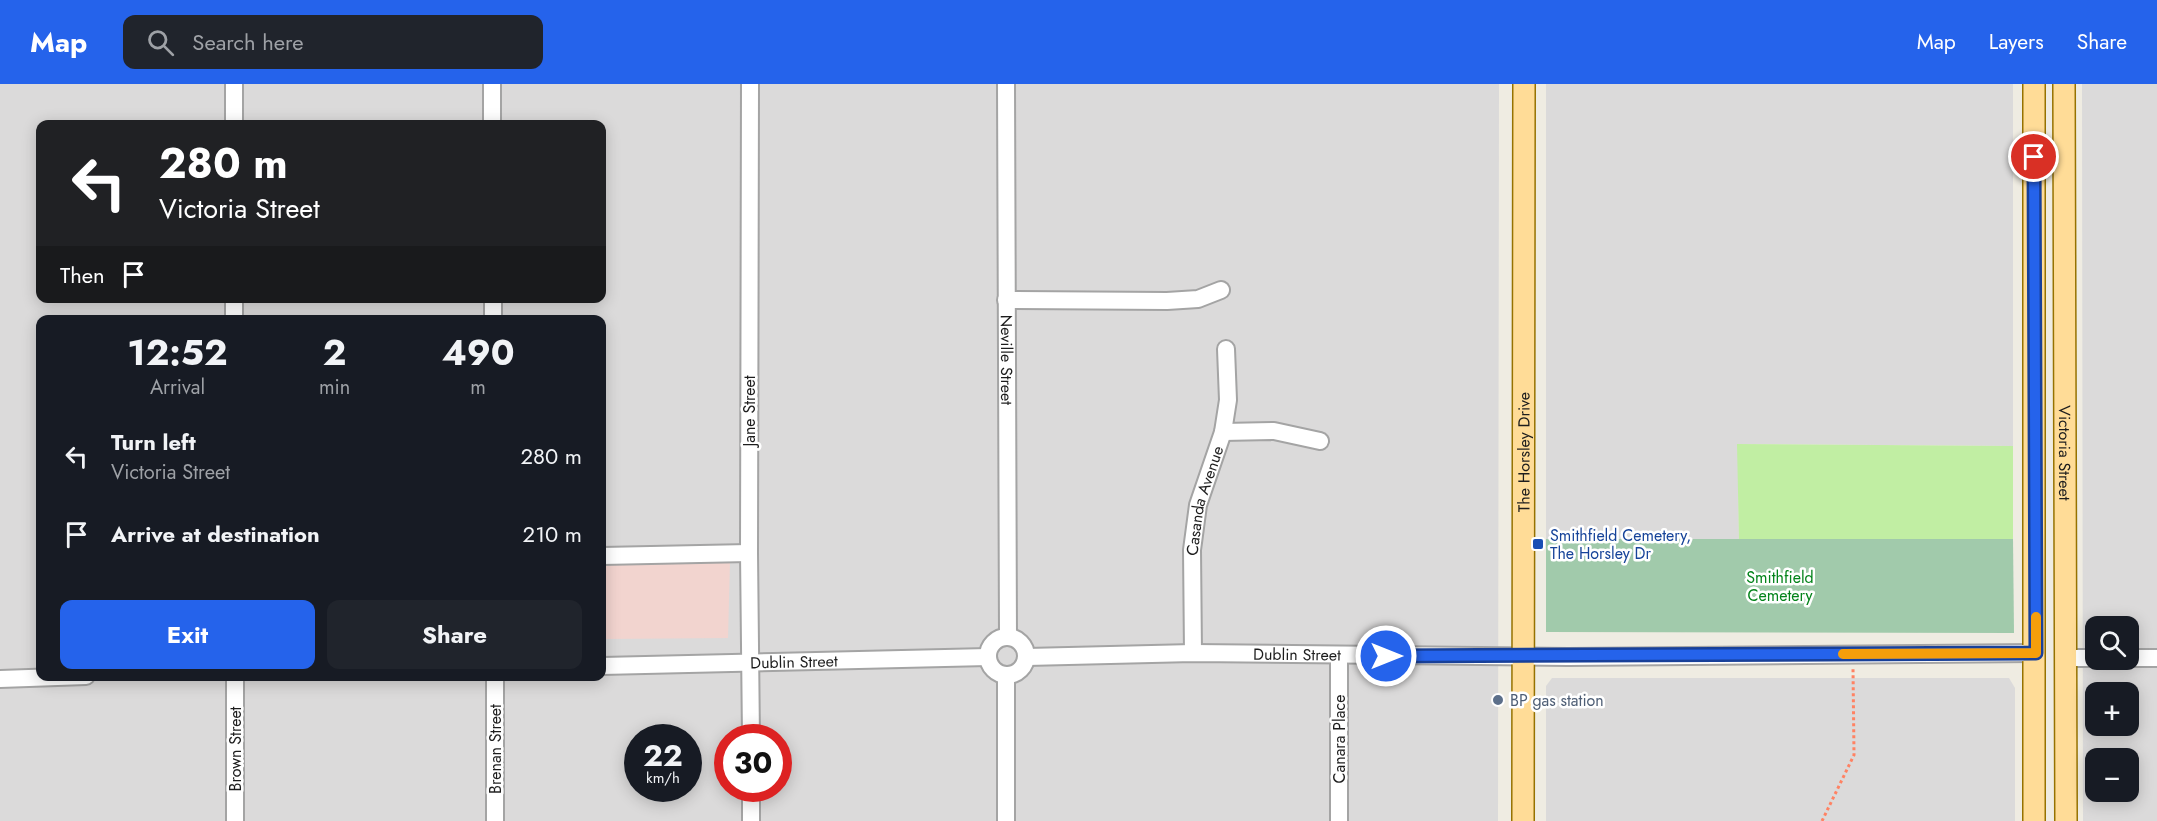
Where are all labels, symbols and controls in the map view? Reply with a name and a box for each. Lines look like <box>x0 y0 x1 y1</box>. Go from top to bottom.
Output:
search box <box>123 15 543 69</box>
text: Map <box>30 22 87 63</box>
icon: search <box>144 26 177 59</box>
text: Search here <box>192 26 304 58</box>
text: Map <box>1917 27 1956 57</box>
text: Layers <box>1989 27 2044 57</box>
text: Share <box>2077 27 2127 57</box>
pin <box>2008 131 2059 182</box>
text: 280 m <box>159 133 288 194</box>
icon: arrive <box>2017 140 2050 173</box>
icon: left <box>60 144 138 222</box>
text: Victoria Street <box>159 189 320 228</box>
icon: arrive <box>117 258 150 291</box>
text: Then <box>60 259 105 291</box>
street label: Neville Street <box>995 315 1018 405</box>
text: 12:52 <box>127 326 228 378</box>
text: 2 <box>323 326 346 378</box>
text: 490 <box>442 326 515 378</box>
text: Arrival <box>150 373 205 402</box>
text: min <box>319 373 350 402</box>
text: m <box>470 373 486 402</box>
street label: Jane Street <box>738 375 761 449</box>
street label: The Horsley Drive <box>1512 392 1536 512</box>
street label: Victoria Street <box>2053 405 2076 501</box>
text: Turn left <box>111 426 196 458</box>
icon: left <box>60 440 93 473</box>
text: 280 m <box>521 440 582 472</box>
street label: Casanda Avenue <box>1180 443 1229 557</box>
text: Victoria Street <box>111 458 230 487</box>
icon: arrive <box>60 518 93 551</box>
text: Arrive at destination <box>111 518 320 550</box>
text: 210 m <box>523 518 582 550</box>
place label: Smithfield Cemetery, The Horsley Dr <box>1550 524 1691 565</box>
marker: Smithfield Cemetery, The Horsley Dr <box>1531 537 1545 551</box>
park label: Smithfield Cemetery <box>1746 566 1814 607</box>
button: Exit <box>60 600 315 669</box>
button: Share <box>327 600 582 669</box>
map controls <box>2085 616 2139 802</box>
button: search <box>2085 616 2139 670</box>
position arrow <box>1354 624 1418 688</box>
street label: Dublin Street <box>1253 643 1341 667</box>
street label: Dublin Street <box>750 650 838 675</box>
button: + <box>2085 682 2139 736</box>
place label: BP gas station <box>1510 689 1604 712</box>
marker: BP gas station <box>1491 693 1505 707</box>
street label: Canara Place <box>1328 695 1351 783</box>
street label: Brenan Street <box>484 704 507 794</box>
street label: Brown Street <box>224 706 247 791</box>
speed limit sign: 30 <box>714 724 792 802</box>
text: 22 <box>643 734 683 777</box>
button: − <box>2085 748 2139 802</box>
text: km/h <box>646 767 680 789</box>

